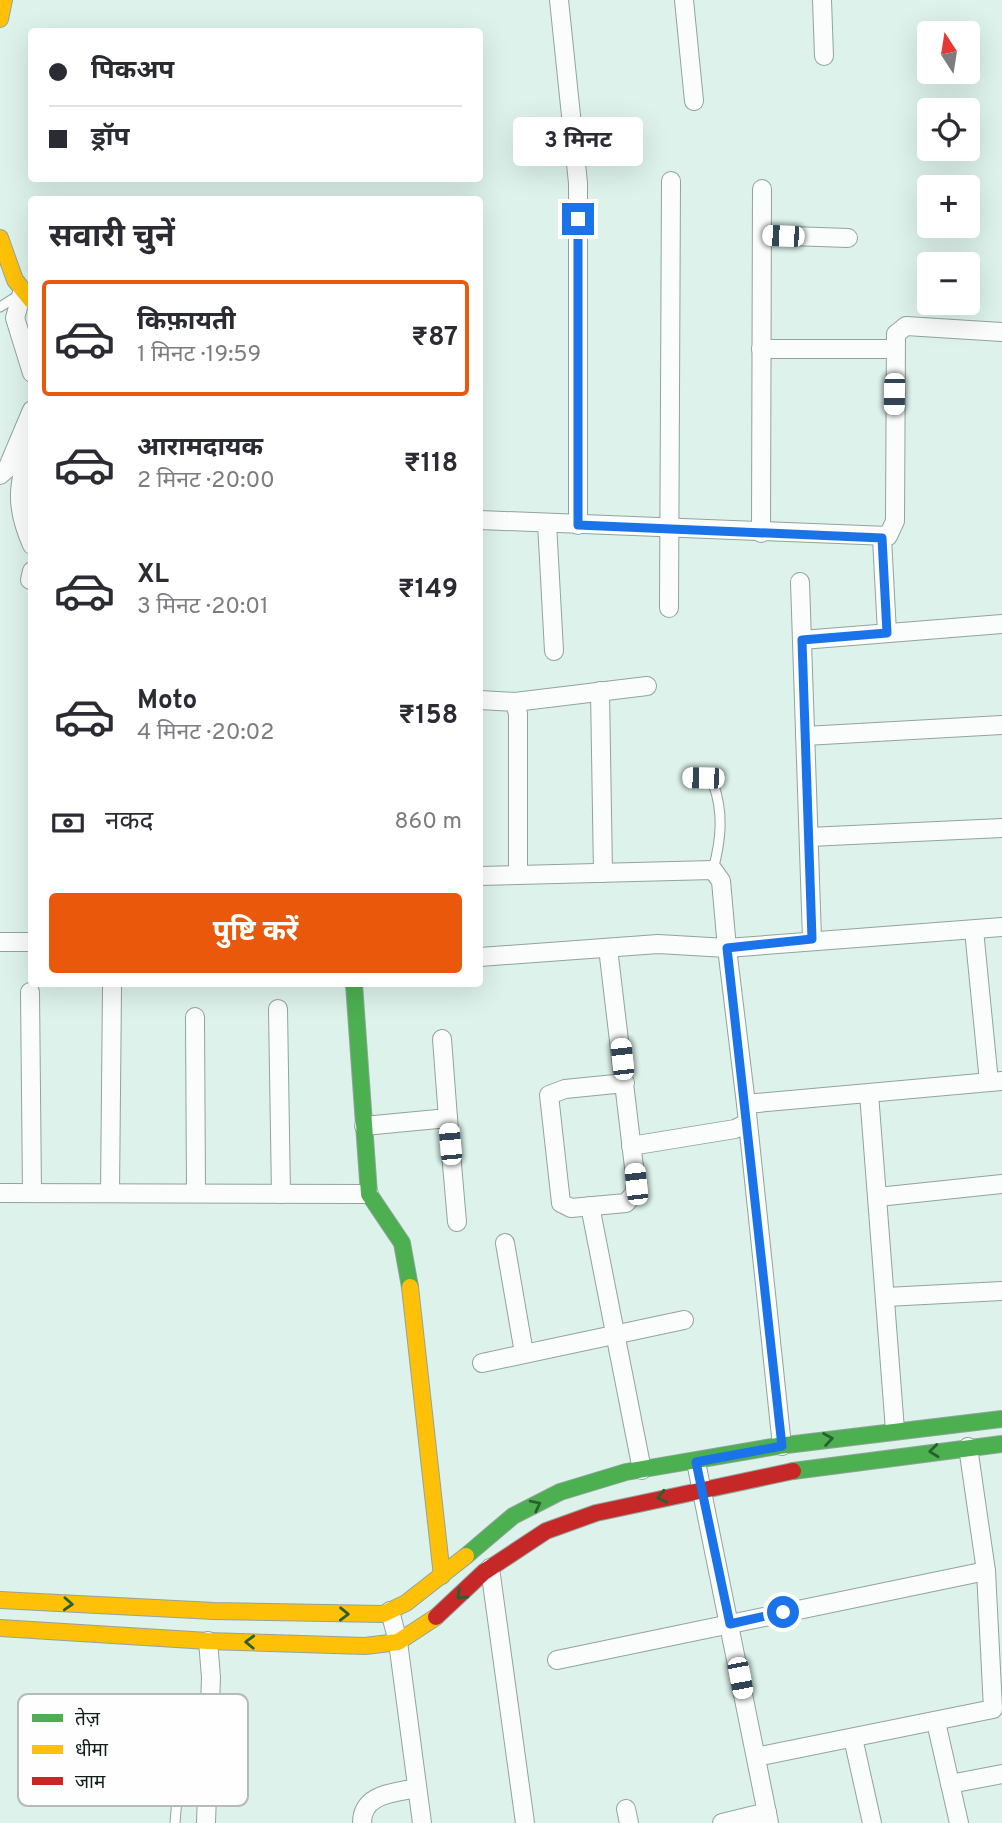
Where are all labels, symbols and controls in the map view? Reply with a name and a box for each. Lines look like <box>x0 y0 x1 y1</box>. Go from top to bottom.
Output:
north arrow <box>917 21 980 84</box>
map controls <box>917 21 980 315</box>
text: पिकअप <box>91 55 174 88</box>
button: locate <box>917 98 980 161</box>
callout: 3 मिनट <box>513 118 643 166</box>
text: ड्रॉप <box>91 122 129 155</box>
text: 3 मिनट <box>544 127 612 156</box>
button: + <box>917 175 980 238</box>
route end <box>562 203 594 235</box>
text: सवारी चुनें <box>49 218 175 258</box>
car <box>762 225 805 247</box>
button: − <box>917 252 980 315</box>
text: किफ़ायती <box>137 306 236 339</box>
icon: car <box>53 307 116 370</box>
text: ₹87 <box>411 322 458 355</box>
text: 1 मिनट · 19:59 <box>137 341 261 370</box>
car <box>884 373 905 415</box>
text: आरामदायक <box>137 432 263 465</box>
icon: car <box>53 433 116 496</box>
text: ₹118 <box>404 448 458 481</box>
text: 2 मिनट · 20:00 <box>137 467 275 496</box>
icon: car <box>53 559 116 622</box>
text: XL <box>137 559 169 592</box>
text: ₹149 <box>398 574 458 607</box>
text: 3 मिनट · 20:01 <box>137 593 269 622</box>
icon: car <box>53 685 116 748</box>
text: Moto <box>137 685 197 718</box>
text: ₹158 <box>398 700 458 733</box>
text: 4 मिनट · 20:02 <box>137 719 274 748</box>
car <box>682 767 725 789</box>
icon: cash <box>49 804 87 842</box>
text: नकद <box>105 806 153 839</box>
text: 860 m <box>395 808 462 837</box>
button: पुष्टि करें <box>49 893 462 973</box>
car <box>610 1037 635 1081</box>
car <box>438 1122 463 1166</box>
car <box>624 1162 649 1206</box>
one-way arrow <box>822 1432 834 1447</box>
one-way arrow <box>928 1443 940 1458</box>
one-way arrow <box>656 1489 668 1504</box>
one-way arrow <box>528 1499 541 1513</box>
one-way arrow <box>456 1586 469 1599</box>
one-way arrow <box>63 1596 74 1611</box>
route start <box>767 1596 799 1628</box>
one-way arrow <box>339 1606 350 1621</box>
one-way arrow <box>244 1635 255 1650</box>
car <box>726 1655 755 1701</box>
legend <box>18 1694 248 1806</box>
text: तेज़ <box>75 1707 101 1732</box>
text: धीमा <box>75 1739 109 1763</box>
text: जाम <box>75 1771 106 1795</box>

